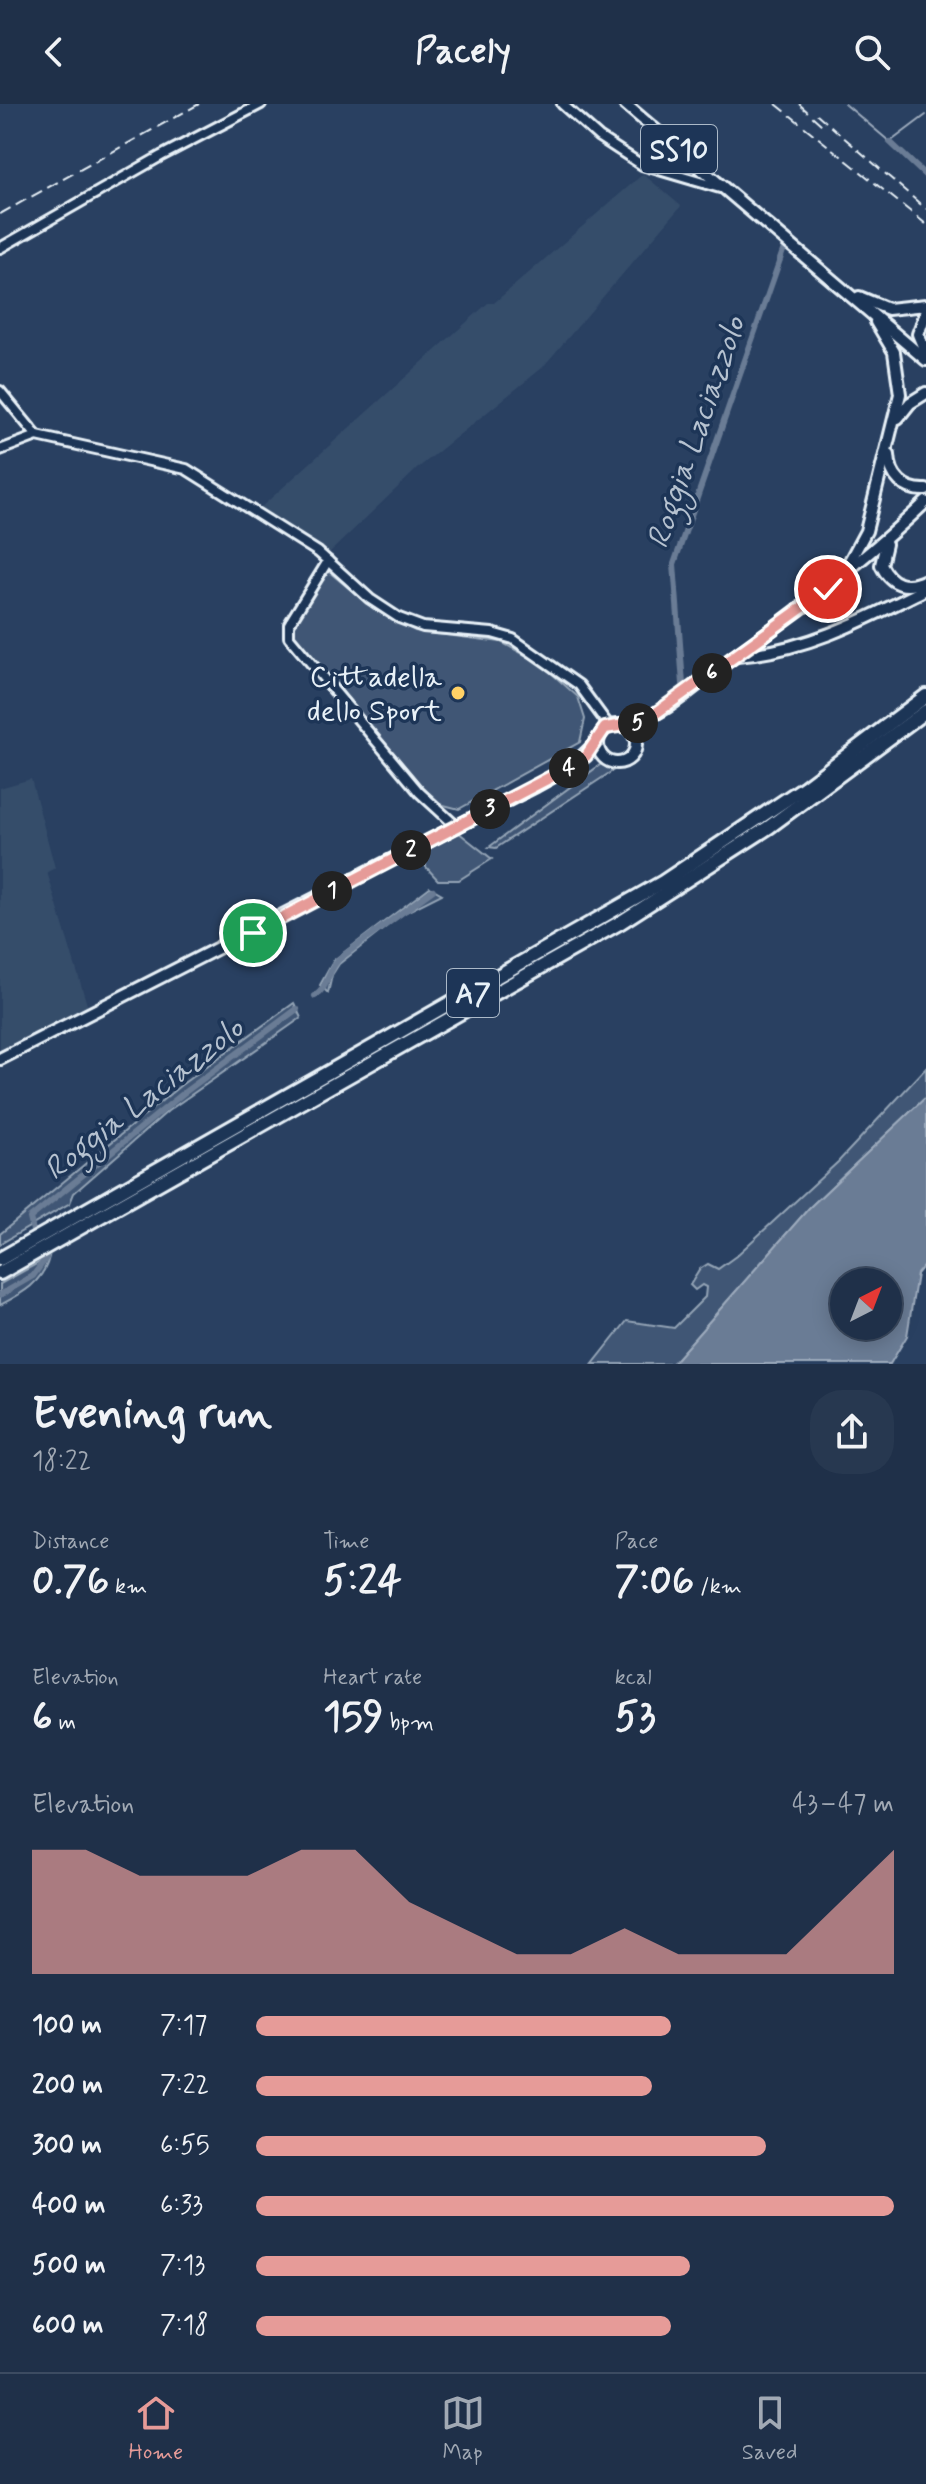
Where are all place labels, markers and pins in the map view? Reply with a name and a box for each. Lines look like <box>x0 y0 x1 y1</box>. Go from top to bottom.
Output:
pin <box>794 555 862 623</box>
pin: 6 <box>692 653 732 693</box>
place label: Cittadella dello Sport <box>307 658 443 731</box>
marker: Cittadella dello Sport <box>449 684 467 702</box>
pin: 5 <box>618 703 658 743</box>
pin: 4 <box>549 748 589 788</box>
pin: 3 <box>470 789 510 829</box>
pin: 2 <box>391 830 431 870</box>
pin: 1 <box>312 871 352 911</box>
pin <box>219 899 287 967</box>

